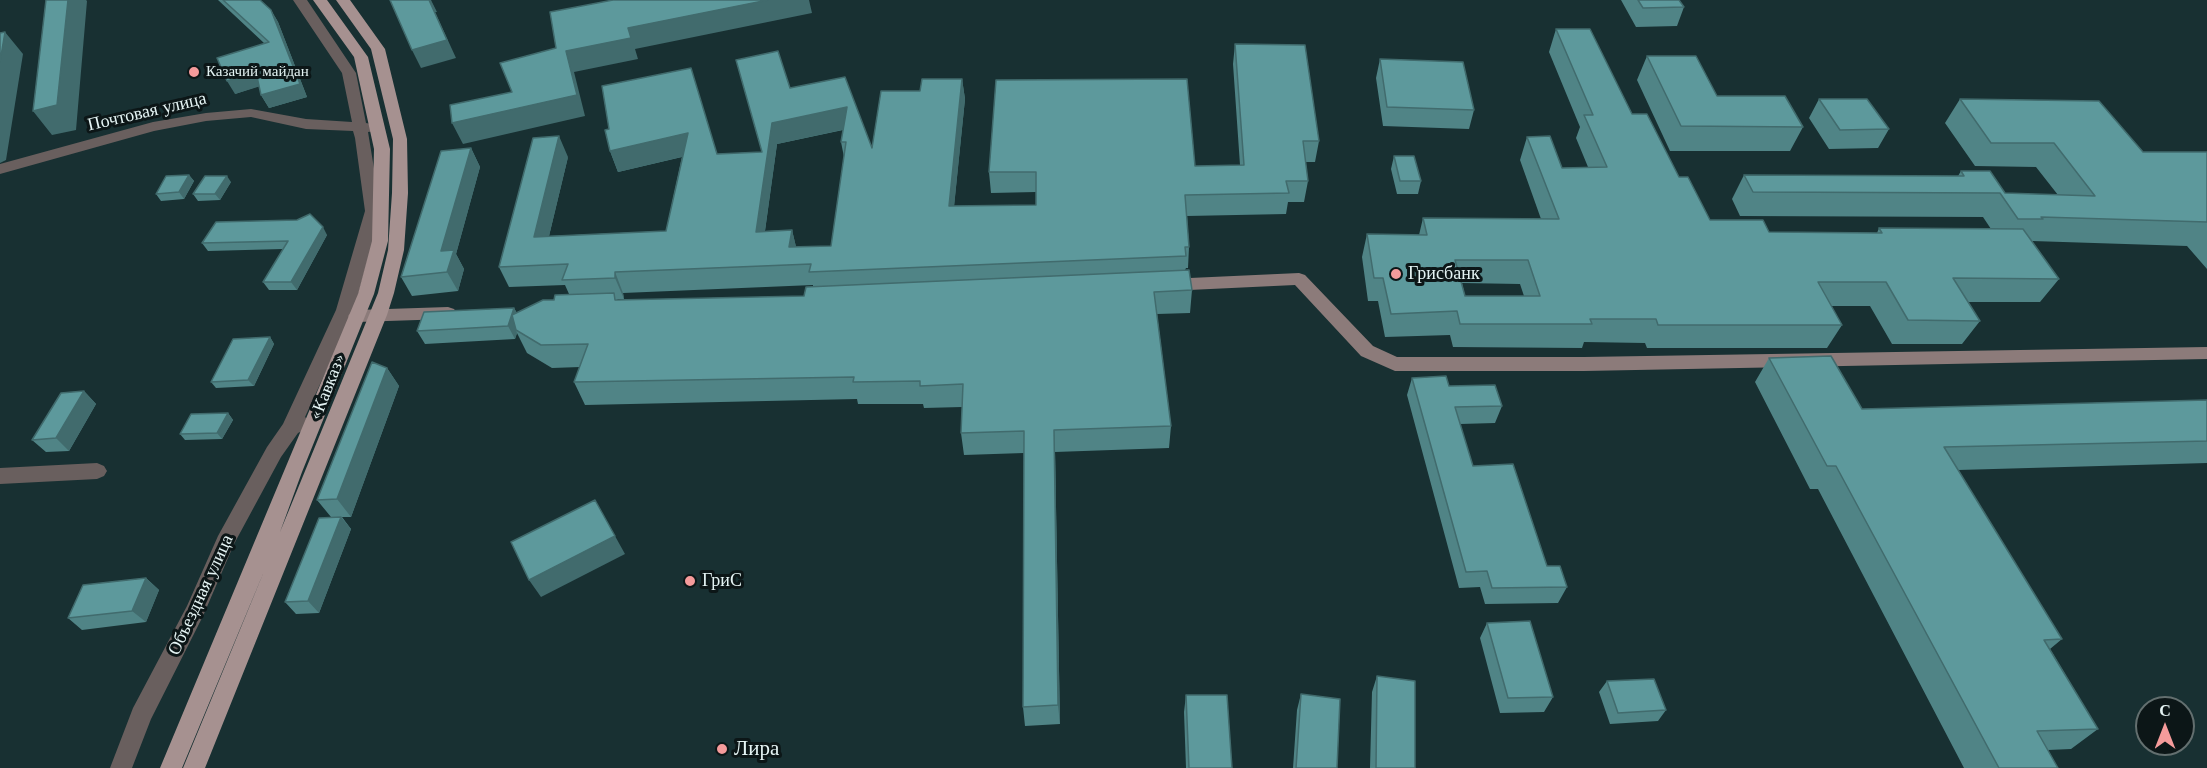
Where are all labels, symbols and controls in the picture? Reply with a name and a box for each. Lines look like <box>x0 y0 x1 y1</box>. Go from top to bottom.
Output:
place label: Казачий майдан <box>206 63 309 81</box>
marker: Казачий майдан <box>187 65 201 79</box>
street label: Почтовая улица <box>85 88 209 136</box>
place label: Грисбанк <box>1408 263 1480 285</box>
marker: Грисбанк <box>1389 267 1403 281</box>
street label: «Кавказ» <box>305 351 351 423</box>
street label: Объездная улица <box>164 531 238 659</box>
place label: ГриС <box>702 570 742 592</box>
marker: ГриС <box>683 574 697 588</box>
north arrow <box>2135 696 2195 756</box>
text: С <box>2159 700 2171 720</box>
place label: Лира <box>734 736 779 762</box>
marker: Лира <box>715 742 729 756</box>

